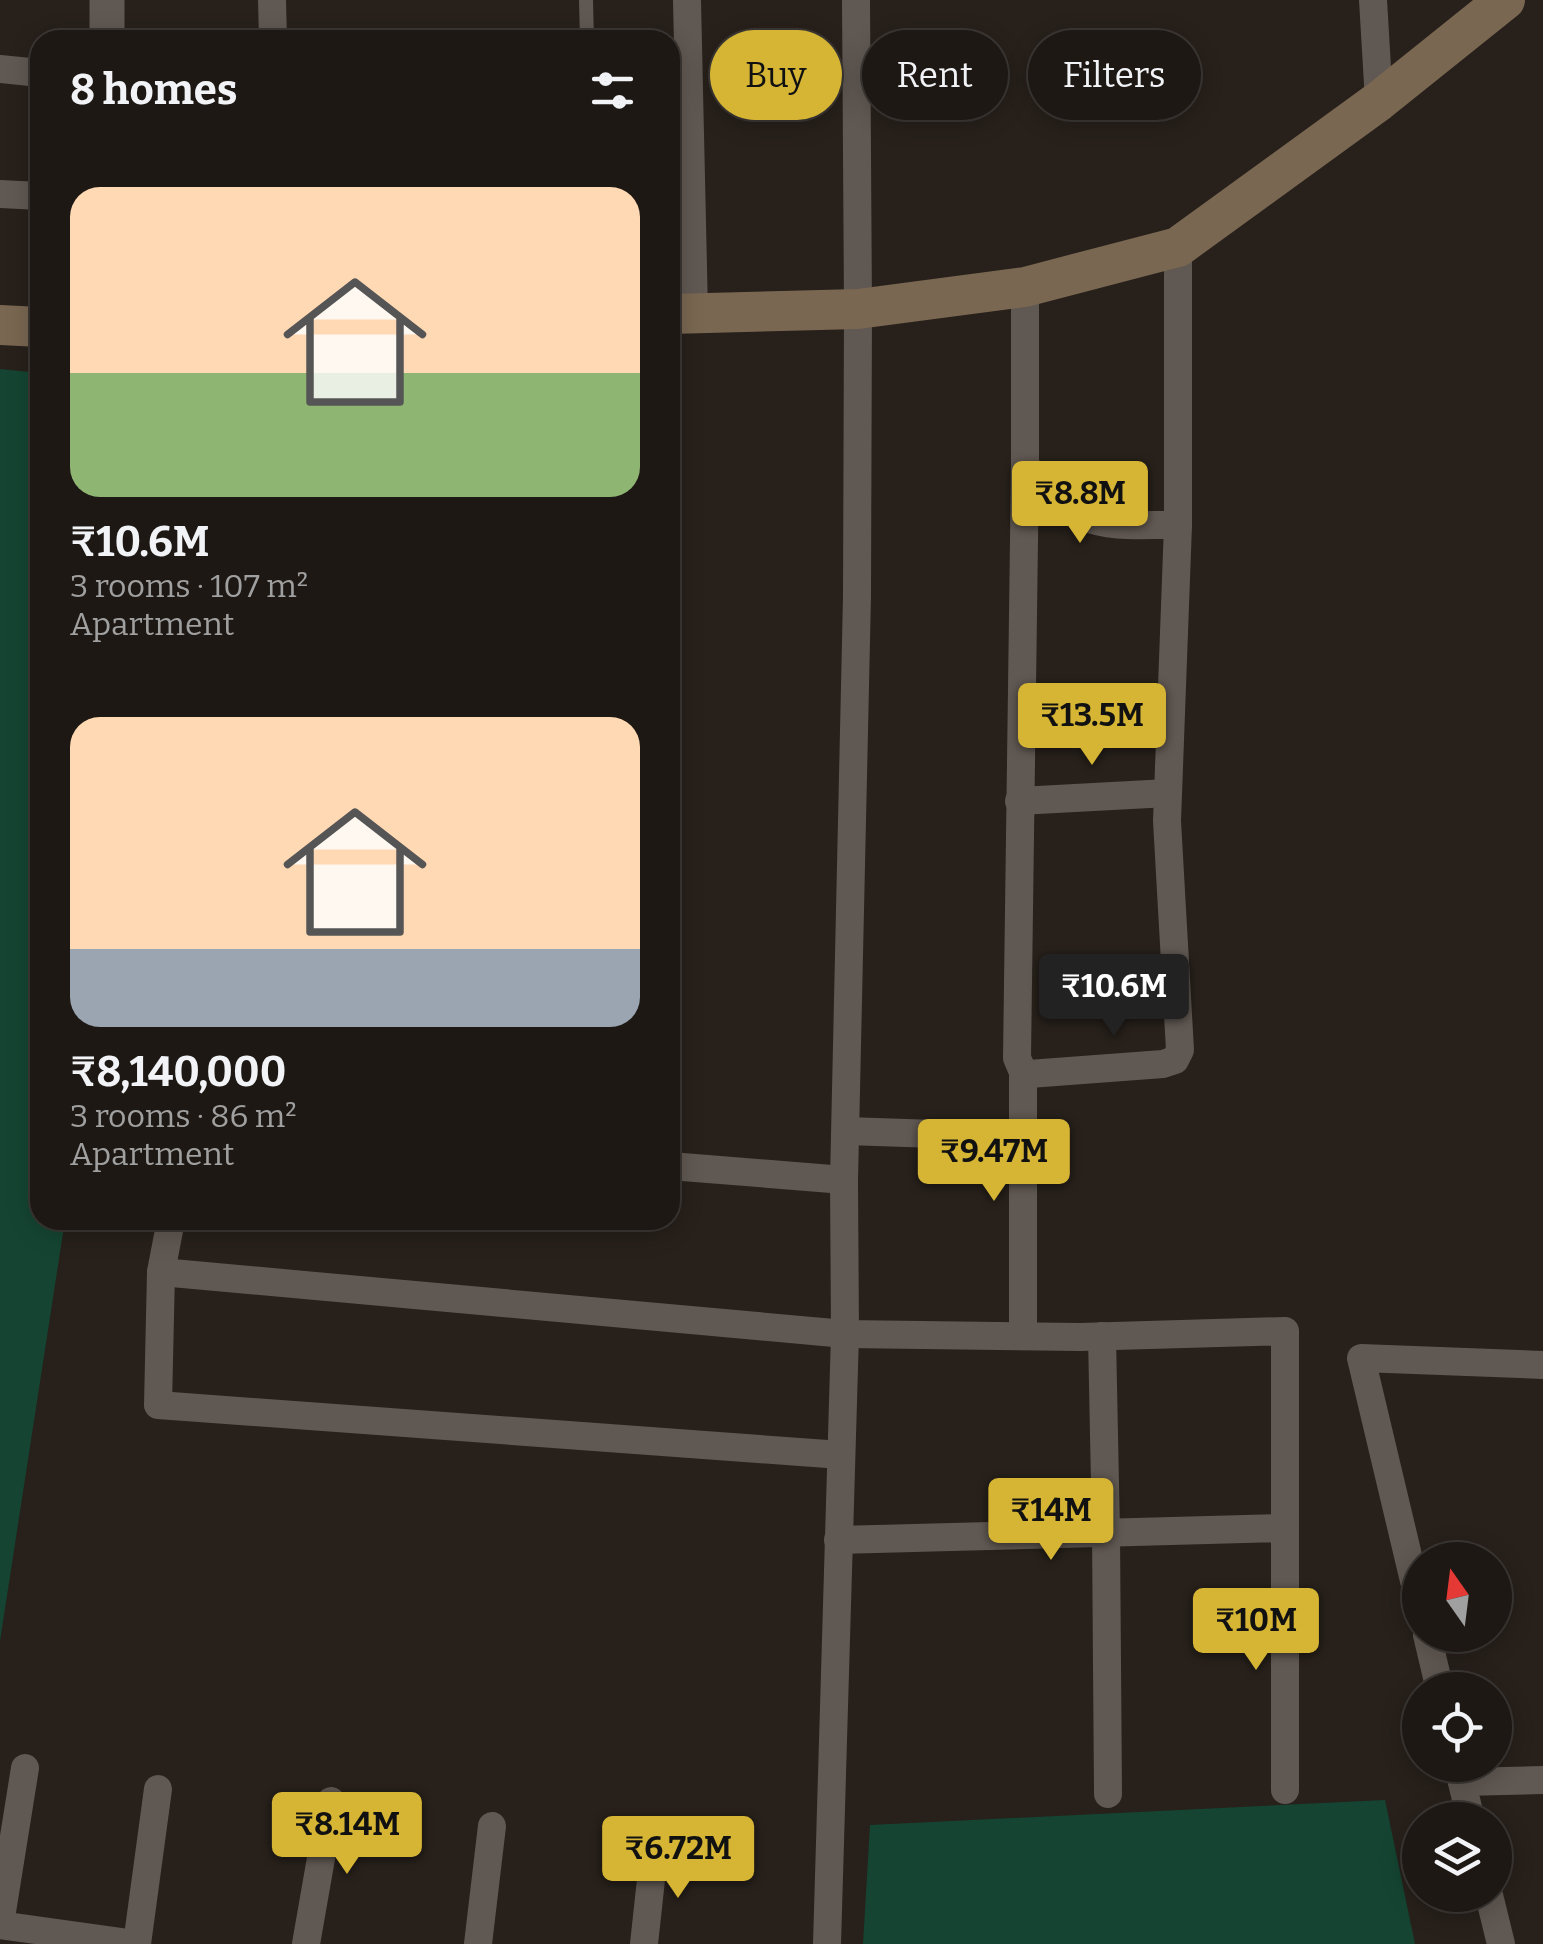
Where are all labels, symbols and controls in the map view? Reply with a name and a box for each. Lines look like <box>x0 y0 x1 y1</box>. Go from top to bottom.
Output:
chip: Buy <box>710 30 842 120</box>
chip: Rent <box>862 30 1008 120</box>
chip: Filters <box>1028 30 1201 120</box>
icon: filters <box>585 63 640 118</box>
text: 8 homes <box>70 65 238 115</box>
icon: home <box>265 252 445 432</box>
pin: ₹8.8M <box>1010 461 1150 546</box>
text: ₹8.8M <box>1034 474 1126 512</box>
text: ₹10.6M <box>70 517 209 567</box>
text: 3 rooms · 107 m² <box>70 567 308 605</box>
text: Apartment <box>70 605 234 643</box>
pin: ₹13.5M <box>1011 683 1173 768</box>
text: ₹13.5M <box>1040 696 1144 734</box>
icon: home <box>265 782 445 962</box>
pin: ₹10.6M <box>1033 954 1195 1039</box>
text: ₹10.6M <box>1061 967 1167 1005</box>
text: ₹8,140,000 <box>70 1047 286 1097</box>
text: 3 rooms · 86 m² <box>70 1097 297 1135</box>
pin: ₹9.47M <box>913 1119 1075 1204</box>
text: ₹9.47M <box>940 1132 1048 1170</box>
text: Apartment <box>70 1135 234 1173</box>
pin: ₹14M <box>992 1478 1110 1563</box>
text: ₹14M <box>1010 1491 1092 1529</box>
north arrow <box>1402 1542 1512 1652</box>
map controls <box>1402 1542 1512 1912</box>
pin: ₹10M <box>1197 1588 1315 1673</box>
text: ₹10M <box>1215 1601 1297 1639</box>
button: locate <box>1402 1672 1512 1782</box>
pin: ₹8.14M <box>266 1792 428 1877</box>
button: layers <box>1402 1802 1512 1912</box>
text: ₹8.14M <box>294 1805 400 1843</box>
pin: ₹6.72M <box>597 1816 759 1901</box>
text: ₹6.72M <box>624 1829 732 1867</box>

